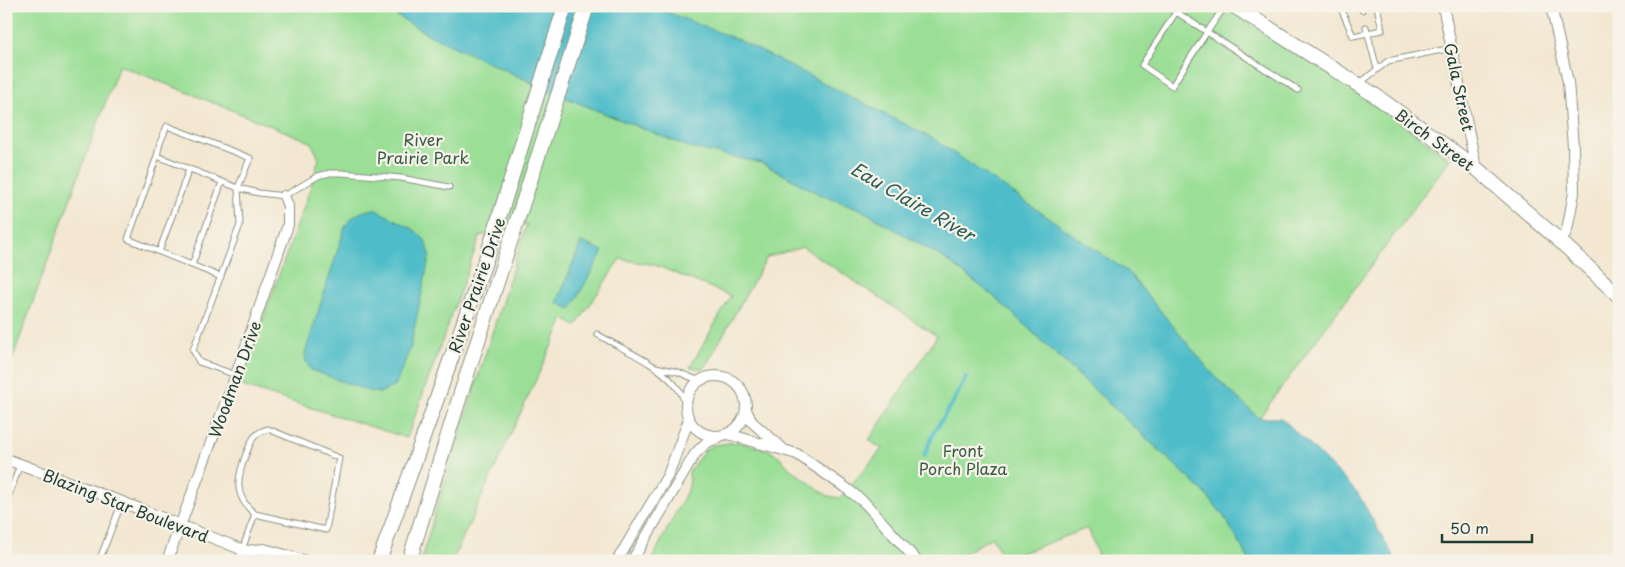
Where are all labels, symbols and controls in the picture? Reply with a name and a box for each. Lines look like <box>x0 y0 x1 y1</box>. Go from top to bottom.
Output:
street label: Gala Street <box>1439 41 1481 134</box>
street label: Birch Street <box>1390 102 1480 176</box>
park label: River Prairie Park <box>377 127 469 169</box>
water label: Eau Claire River <box>846 155 982 249</box>
street label: River Prairie Drive <box>442 214 510 356</box>
street label: Woodman Drive <box>202 317 266 441</box>
park label: Front Porch Plaza <box>919 438 1007 480</box>
street label: Blazing Star Boulevard <box>40 462 213 548</box>
scale bar <box>1442 512 1532 544</box>
text: 50 m <box>1450 516 1489 539</box>

